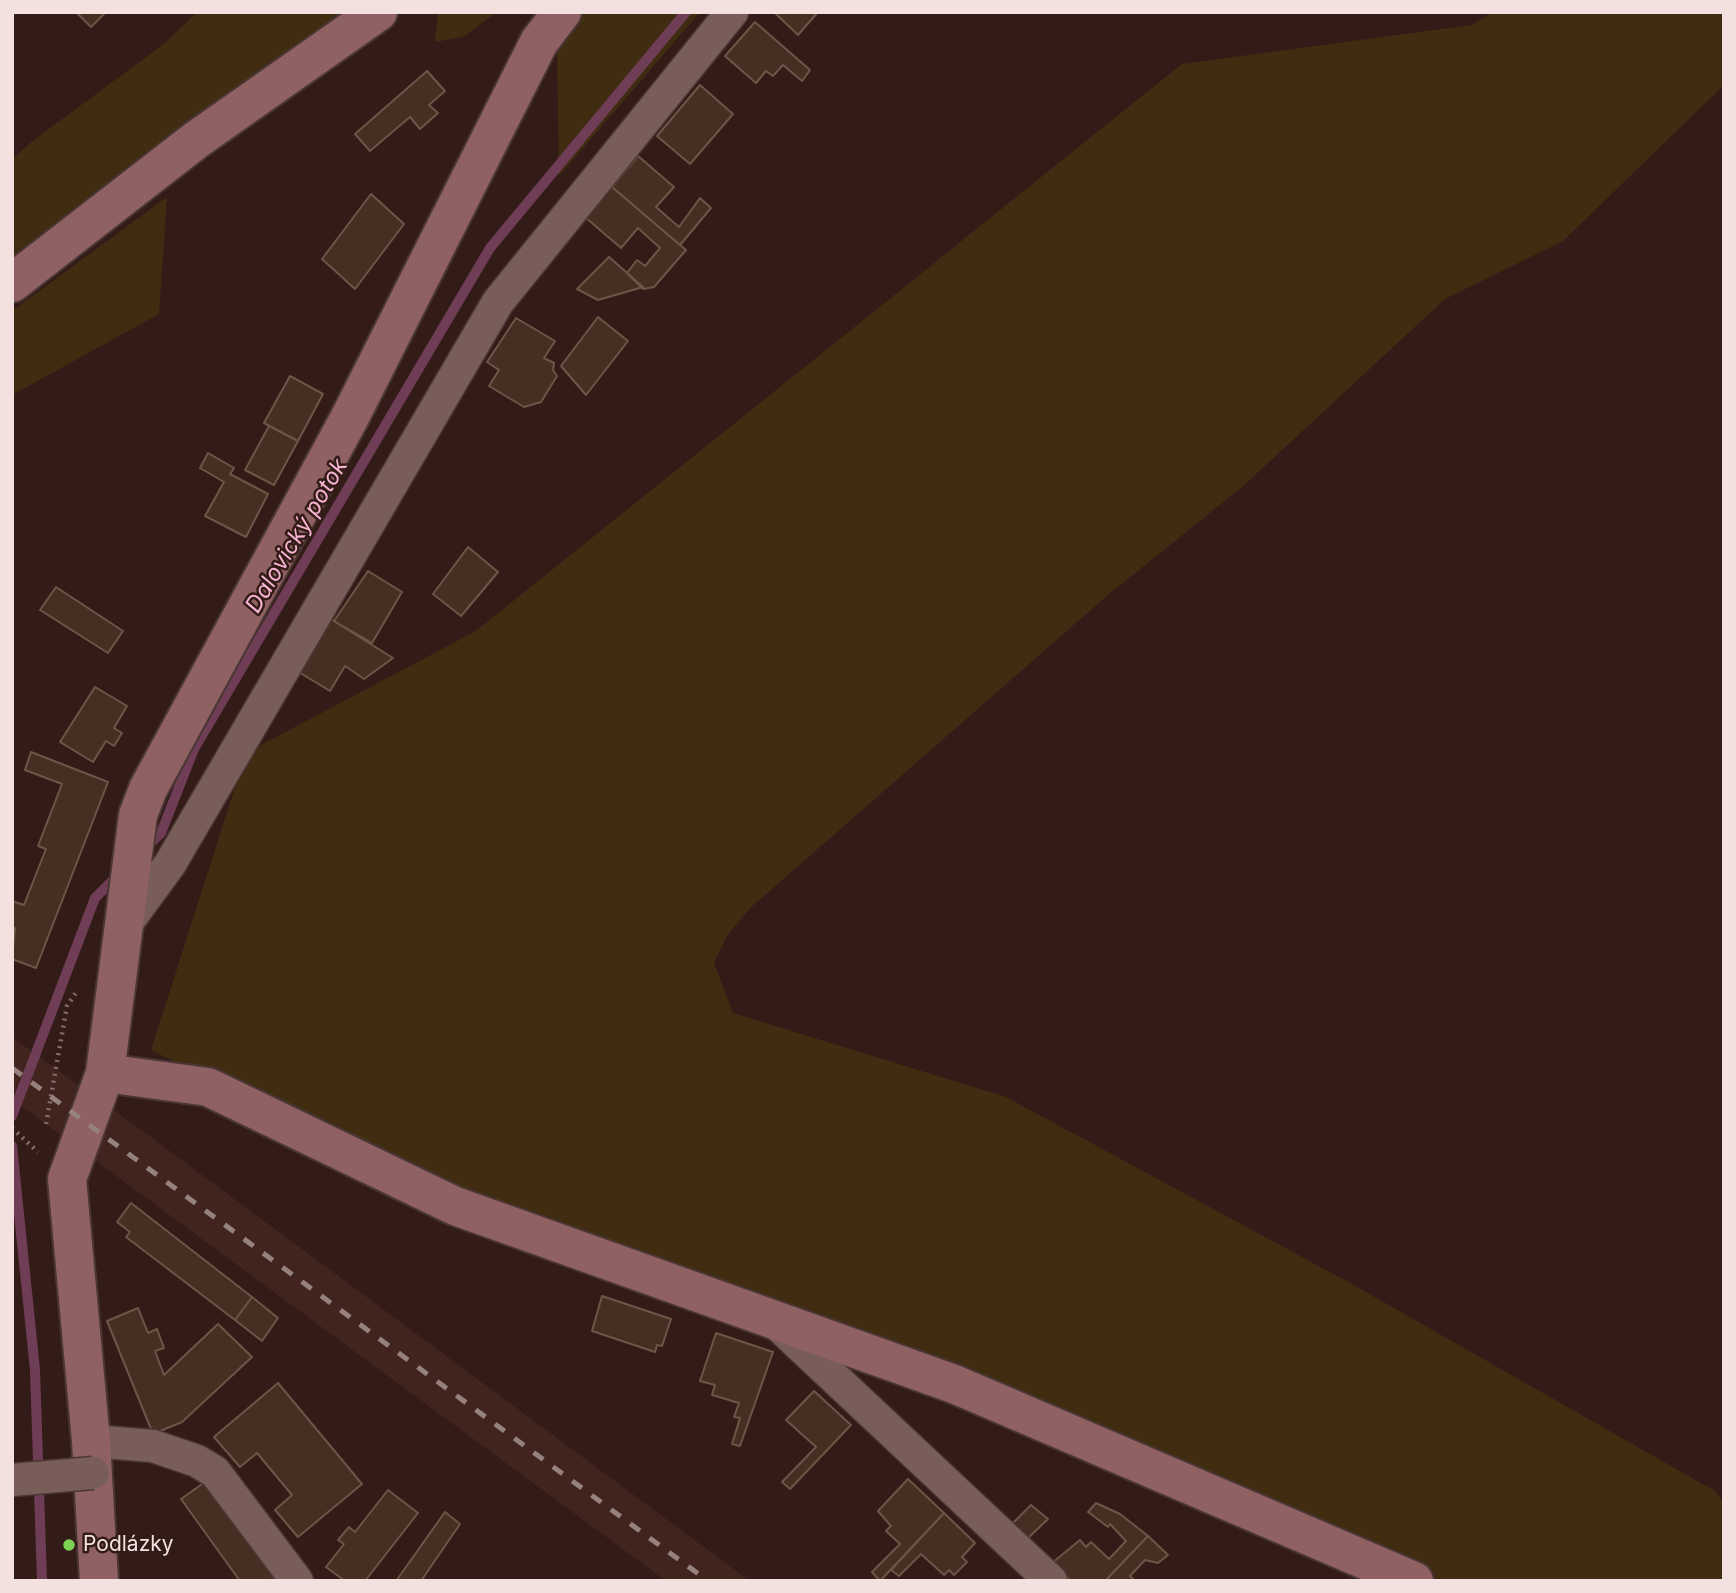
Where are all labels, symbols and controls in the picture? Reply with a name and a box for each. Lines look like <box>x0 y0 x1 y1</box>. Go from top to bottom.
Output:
water label: Dalovický potok <box>240 454 354 618</box>
place label: Podlázky <box>83 1532 174 1558</box>
marker: Podlázky <box>61 1537 77 1553</box>

